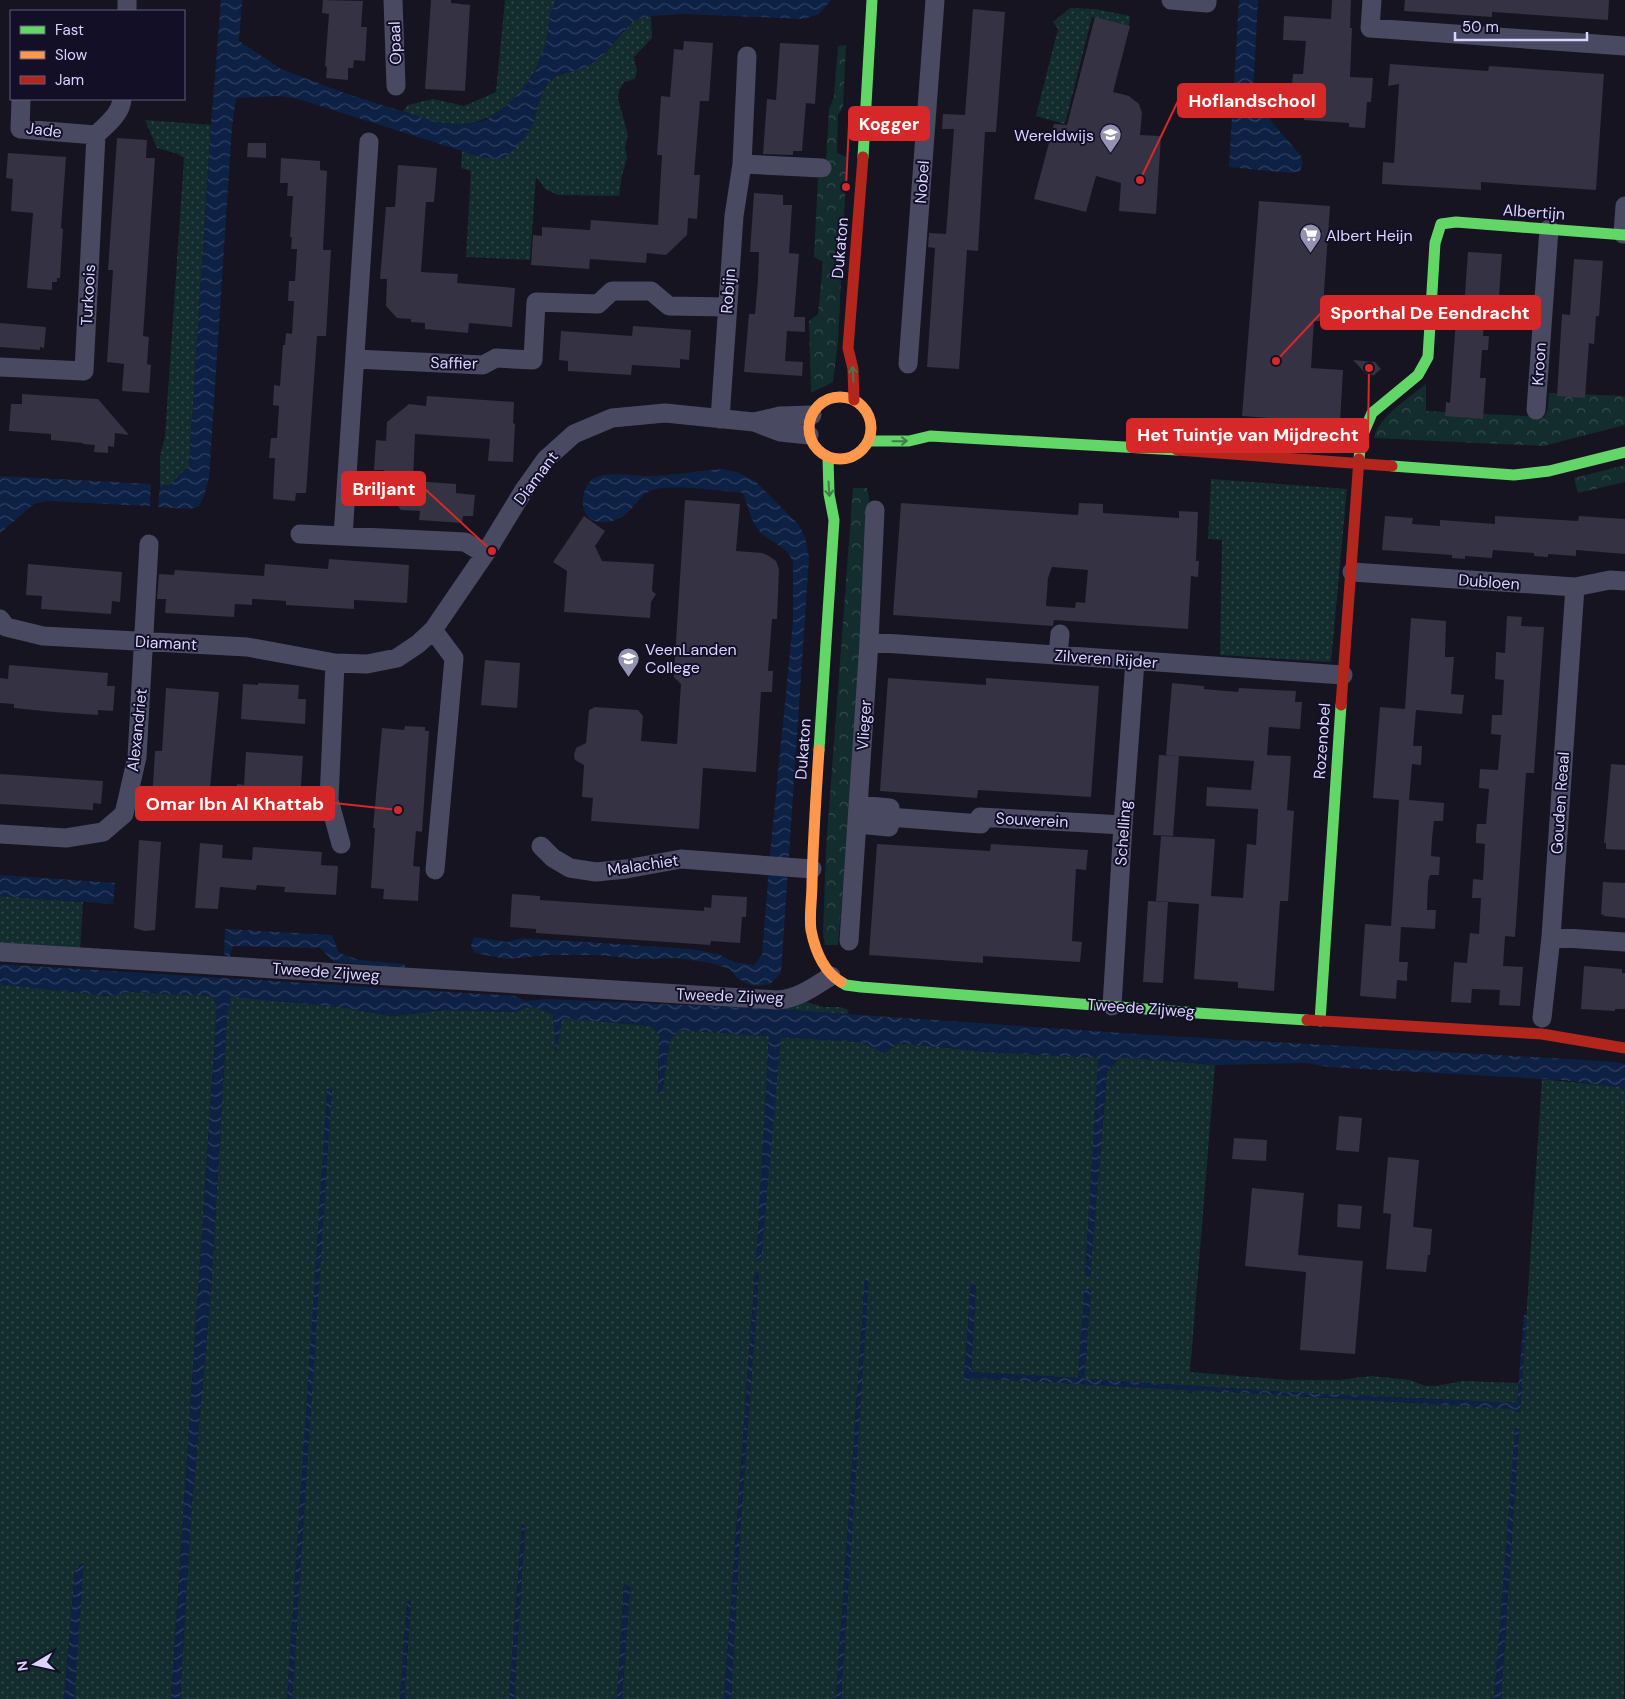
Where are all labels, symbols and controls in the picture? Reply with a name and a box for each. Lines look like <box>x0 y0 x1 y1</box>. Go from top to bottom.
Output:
legend <box>10 10 185 100</box>
scale bar <box>1455 10 1588 42</box>
text: 50 m <box>1462 17 1499 37</box>
text: Fast <box>55 20 84 40</box>
street label: Opaal <box>384 21 406 65</box>
text: Slow <box>55 45 88 65</box>
text: Jam <box>55 70 84 90</box>
callout: Hoflandschool <box>1178 84 1325 117</box>
text: Hoflandschool <box>1188 89 1316 113</box>
callout: Kogger <box>849 107 929 140</box>
text: Kogger <box>859 112 919 136</box>
street label: Jade <box>25 117 63 143</box>
school or university icon: Wereldwijs <box>1098 123 1122 154</box>
place label: Wereldwijs <box>1014 125 1094 146</box>
street label: Nobel <box>910 160 934 204</box>
street label: Albertijn <box>1502 199 1566 225</box>
street label: Dukaton <box>827 217 853 279</box>
supermarket icon: Albert Heijn <box>1298 223 1322 254</box>
place label: Albert Heijn <box>1326 225 1413 246</box>
street label: Turkoois <box>76 264 100 326</box>
street label: Robijn <box>716 268 740 314</box>
callout: Sporthal De Eendracht <box>1321 296 1540 329</box>
text: Sporthal De Eendracht <box>1330 301 1530 325</box>
street label: Kroon <box>1527 342 1551 386</box>
street label: Saffier <box>430 352 478 374</box>
one-way arrow <box>848 366 857 382</box>
callout: Het Tuintje van Mijdrecht <box>1127 419 1368 452</box>
text: Het Tuintje van Mijdrecht <box>1137 423 1359 447</box>
one-way arrow <box>891 436 907 446</box>
street label: Diamant <box>509 447 563 509</box>
callout: Briljant <box>342 472 425 505</box>
text: Briljant <box>353 477 415 501</box>
one-way arrow <box>824 480 834 496</box>
street label: Dubloen <box>1458 569 1520 595</box>
street label: Diamant <box>135 631 197 655</box>
place label: VeenLanden College <box>645 639 737 678</box>
street label: Zilveren Rijder <box>1054 645 1158 673</box>
school or university icon: VeenLanden College <box>617 646 641 677</box>
street label: Alexandriet <box>122 687 152 773</box>
street label: Vlieger <box>852 699 876 751</box>
street label: Rozenobel <box>1309 702 1335 780</box>
street label: Dukaton <box>790 718 816 780</box>
street label: Gouden Reaal <box>1546 751 1574 855</box>
callout: Omar Ibn Al Khattab <box>136 787 334 820</box>
text: Omar Ibn Al Khattab <box>146 792 324 816</box>
street label: Schelling <box>1110 799 1136 867</box>
street label: Souverein <box>995 808 1069 832</box>
street label: Malachiet <box>606 850 680 880</box>
street label: Tweede Zijweg <box>271 958 381 986</box>
street label: Tweede Zijweg <box>676 984 784 1008</box>
street label: Tweede Zijweg <box>1086 994 1196 1022</box>
north arrow <box>10 1639 60 1689</box>
text: N <box>12 1660 32 1672</box>

